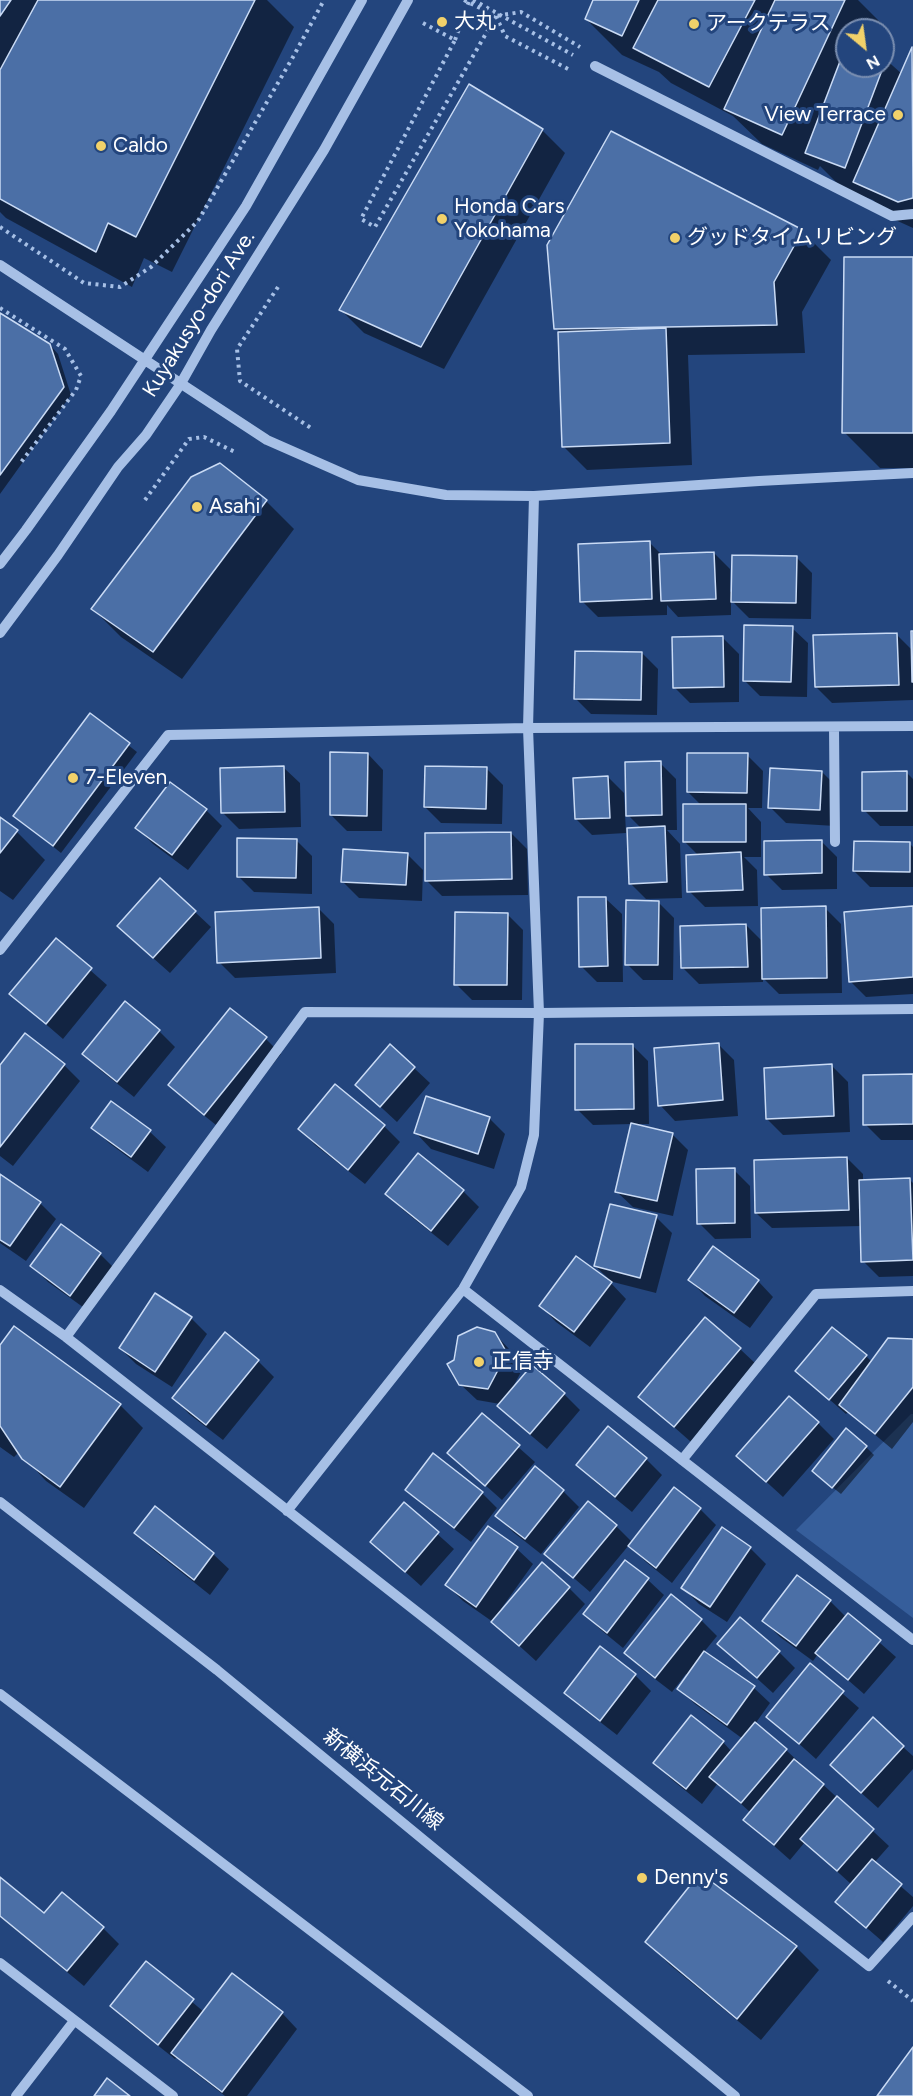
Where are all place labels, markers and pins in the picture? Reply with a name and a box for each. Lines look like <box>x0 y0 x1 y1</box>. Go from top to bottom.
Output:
place label: 大丸 <box>454 9 496 35</box>
place label: アークテラス <box>706 11 831 37</box>
marker: 大丸 <box>435 15 449 29</box>
marker: アークテラス <box>687 17 701 31</box>
place label: View Terrace <box>764 102 886 128</box>
marker: View Terrace <box>891 108 905 122</box>
place label: Caldo <box>113 133 168 159</box>
marker: Caldo <box>94 139 108 153</box>
place label: Honda Cars Yokohama <box>454 194 565 244</box>
marker: Honda Cars Yokohama <box>435 212 449 226</box>
place label: グッドタイムリビング <box>687 225 897 251</box>
marker: グッドタイムリビング <box>668 231 682 245</box>
place label: Asahi <box>209 494 260 520</box>
marker: Asahi <box>190 500 204 514</box>
place label: 7-Eleven <box>85 765 167 791</box>
marker: 7-Eleven <box>66 771 80 785</box>
place label: 正信寺 <box>491 1349 554 1375</box>
marker: 正信寺 <box>472 1355 486 1369</box>
place label: Denny's <box>654 1865 728 1891</box>
marker: Denny's <box>635 1871 649 1885</box>

